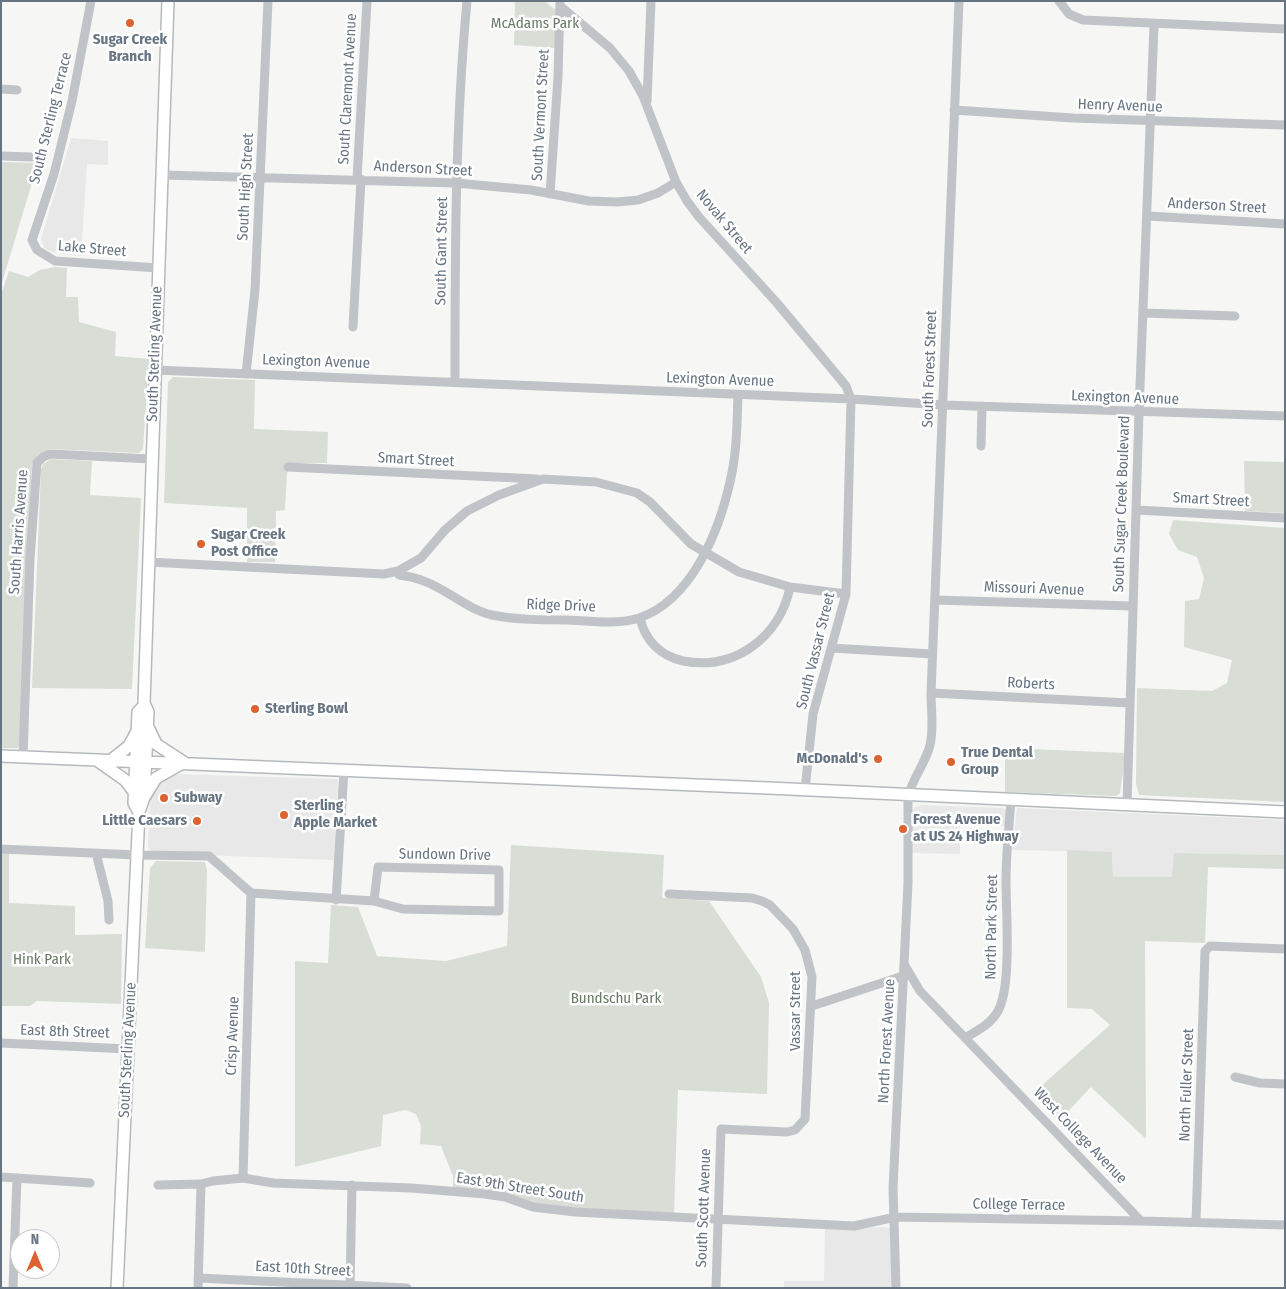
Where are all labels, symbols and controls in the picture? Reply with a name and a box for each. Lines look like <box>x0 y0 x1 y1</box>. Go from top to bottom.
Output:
street label: South Claremont Avenue <box>335 13 361 165</box>
park label: McAdams Park <box>491 15 579 33</box>
marker: Sugar Creek Branch <box>124 17 136 29</box>
place label: Sugar Creek Branch <box>93 31 167 66</box>
street label: South Vermont Street <box>529 49 553 181</box>
street label: South Sterling Terrace <box>26 50 76 186</box>
street label: Henry Avenue <box>1077 96 1163 116</box>
street label: South High Street <box>234 133 258 241</box>
street label: Anderson Street <box>373 157 473 181</box>
street label: Novak Street <box>692 186 756 258</box>
street label: Anderson Street <box>1167 194 1267 218</box>
street label: South Gant Street <box>432 197 452 305</box>
street label: Lake Street <box>57 237 127 261</box>
street label: South Sterling Avenue <box>144 286 166 422</box>
street label: South Forest Street <box>919 310 941 428</box>
street label: Lexington Avenue <box>262 351 370 373</box>
street label: Lexington Avenue <box>666 369 774 391</box>
street label: Lexington Avenue <box>1071 387 1179 409</box>
street label: South Sugar Creek Boulevard <box>1110 415 1134 593</box>
street label: Smart Street <box>377 449 455 471</box>
street label: South Harris Avenue <box>6 469 32 595</box>
street label: Smart Street <box>1172 489 1250 511</box>
place label: Sugar Creek Post Office <box>211 526 285 561</box>
marker: Sugar Creek Post Office <box>195 538 207 550</box>
street label: Missouri Avenue <box>983 578 1085 600</box>
street label: South Vassar Street <box>793 591 839 711</box>
street label: Ridge Drive <box>526 596 596 616</box>
street label: Roberts <box>1007 674 1055 694</box>
place label: Sterling Bowl <box>265 700 348 718</box>
marker: Sterling Bowl <box>249 703 261 715</box>
place label: True Dental Group <box>961 744 1033 779</box>
place label: McDonald's <box>797 750 868 768</box>
marker: McDonald's <box>872 753 884 765</box>
marker: True Dental Group <box>945 756 957 768</box>
place label: Subway <box>174 789 222 807</box>
marker: Subway <box>158 792 170 804</box>
place label: Sterling Apple Market <box>294 797 377 832</box>
marker: Sterling Apple Market <box>278 809 290 821</box>
place label: Forest Avenue at US 24 Highway <box>913 811 1019 846</box>
place label: Little Caesars <box>102 812 187 830</box>
marker: Little Caesars <box>191 815 203 827</box>
marker: Forest Avenue at US 24 Highway <box>897 823 909 835</box>
street label: Sundown Drive <box>399 845 491 865</box>
street label: North Park Street <box>982 874 1002 980</box>
park label: Hink Park <box>13 951 71 969</box>
street label: Vassar Street <box>787 971 805 1051</box>
street label: North Forest Avenue <box>875 978 899 1104</box>
street label: South Sterling Avenue <box>115 982 141 1118</box>
park label: Bundschu Park <box>571 990 661 1008</box>
street label: Crisp Avenue <box>223 996 243 1076</box>
street label: East 8th Street <box>20 1021 110 1043</box>
street label: North Fuller Street <box>1176 1028 1198 1142</box>
street label: West College Avenue <box>1030 1084 1130 1188</box>
street label: South Scott Avenue <box>693 1148 715 1268</box>
street label: East 9th Street South <box>455 1169 585 1207</box>
street label: College Terrace <box>973 1195 1065 1215</box>
north arrow <box>10 1229 60 1279</box>
text: N <box>31 1231 39 1248</box>
street label: East 10th Street <box>255 1258 351 1280</box>

